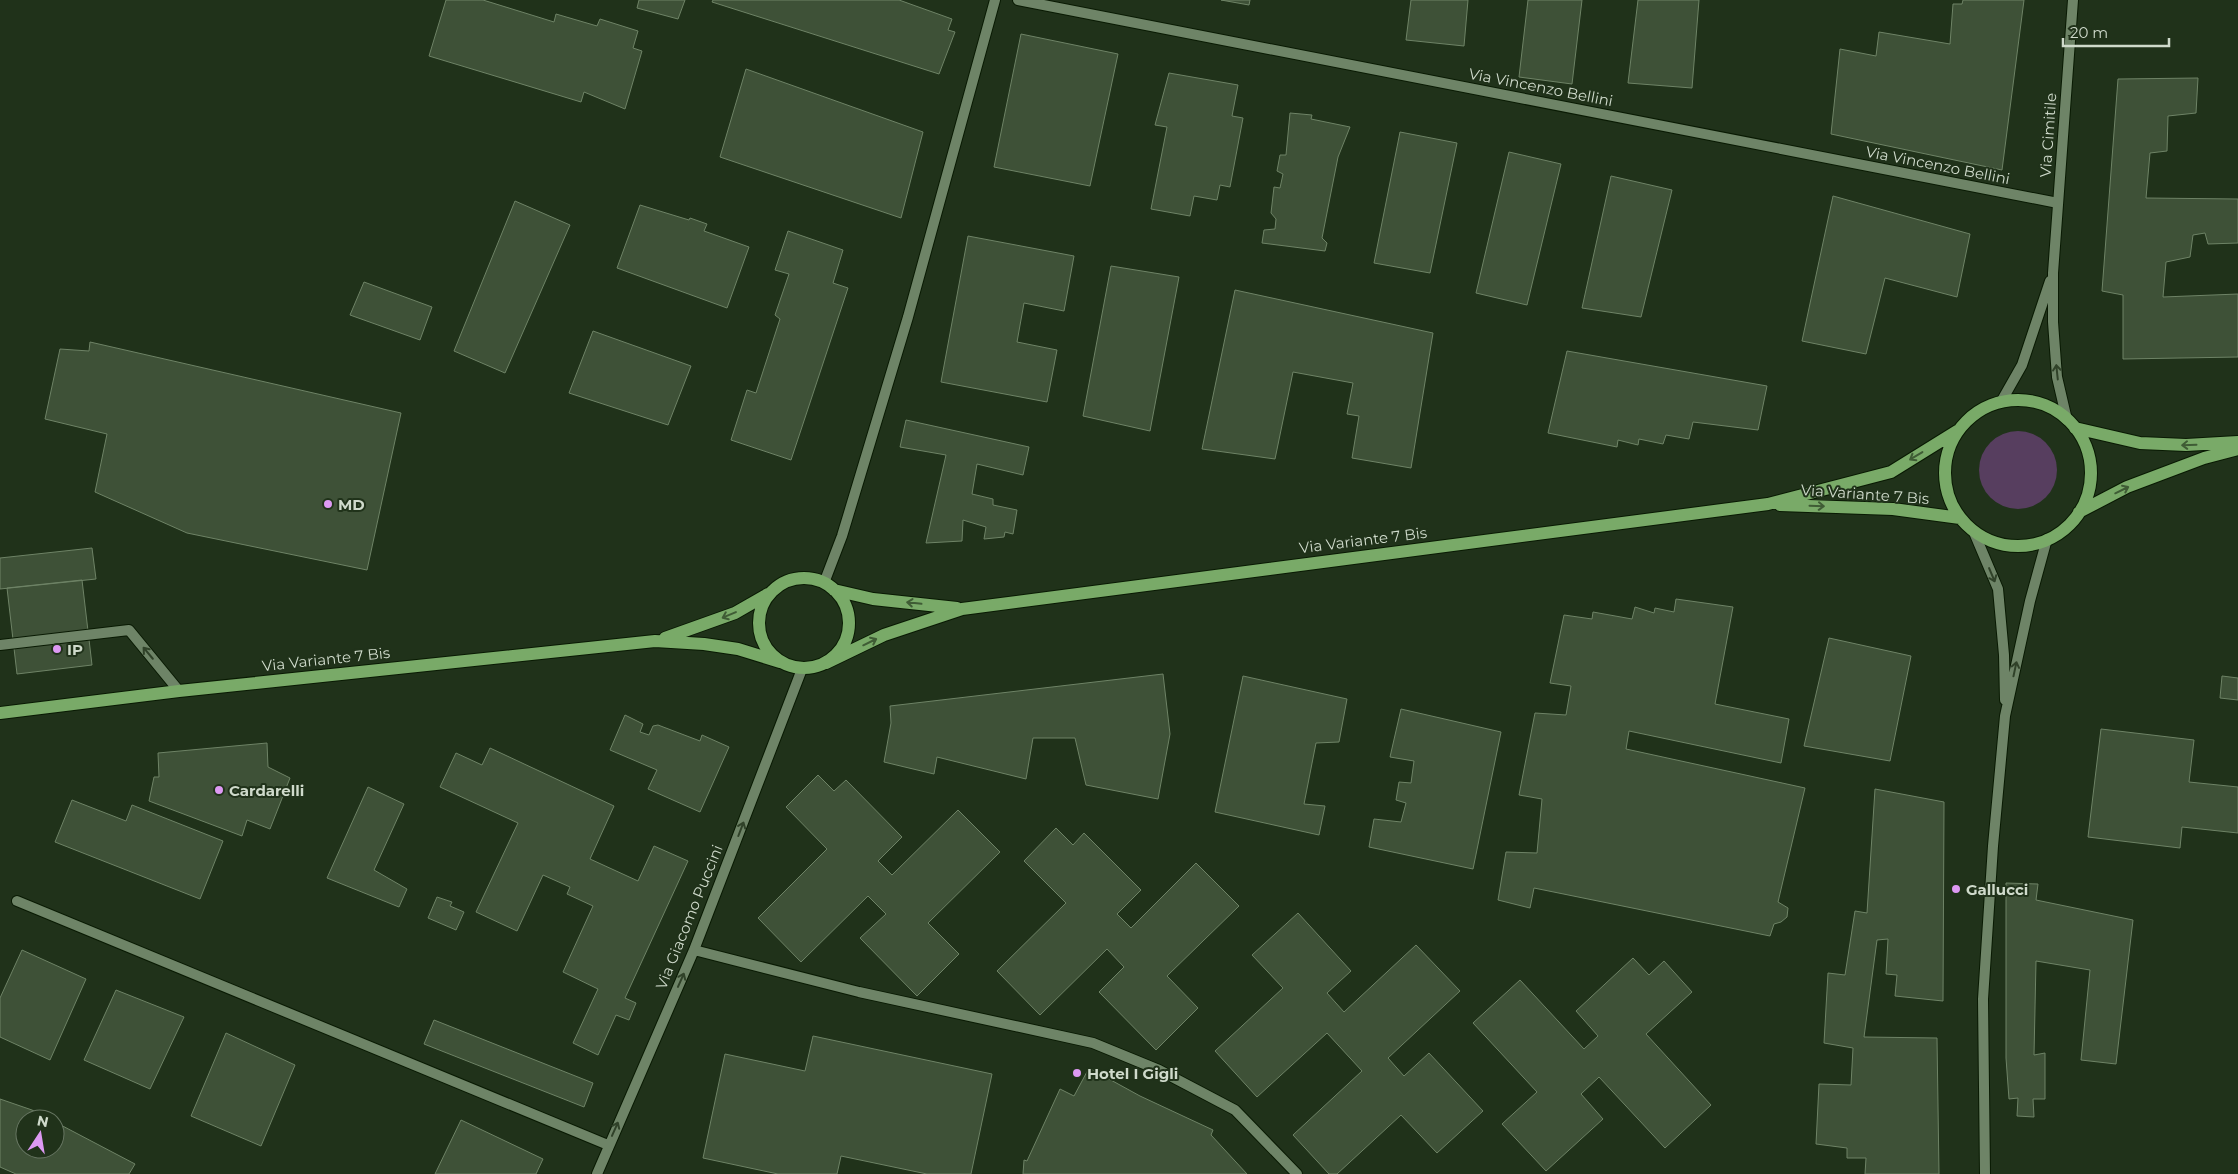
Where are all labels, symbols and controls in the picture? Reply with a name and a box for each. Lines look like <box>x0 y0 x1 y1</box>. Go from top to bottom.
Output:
scale bar <box>2063 15 2169 47</box>
text: 20 m <box>2070 23 2108 42</box>
street label: Via Vincenzo Bellini <box>1467 64 1615 110</box>
street label: Via Cimitile <box>2036 92 2060 178</box>
street label: Via Vincenzo Bellini <box>1864 142 2012 188</box>
one-way arrow <box>2052 364 2062 380</box>
one-way arrow <box>2182 440 2198 450</box>
one-way arrow <box>1909 452 1923 462</box>
street label: Via Variante 7 Bis <box>1800 480 1930 508</box>
one-way arrow <box>2115 485 2130 495</box>
place label: MD <box>338 495 365 514</box>
marker: MD <box>322 498 334 510</box>
one-way arrow <box>1808 501 1824 511</box>
street label: Via Variante 7 Bis <box>1298 523 1428 557</box>
one-way arrow <box>1987 567 1997 582</box>
one-way arrow <box>906 598 922 608</box>
one-way arrow <box>722 611 737 621</box>
one-way arrow <box>862 637 877 646</box>
place label: IP <box>67 640 83 659</box>
marker: IP <box>51 643 63 655</box>
street label: Via Variante 7 Bis <box>261 643 391 675</box>
one-way arrow <box>143 647 154 660</box>
one-way arrow <box>2011 661 2020 677</box>
place label: Cardarelli <box>229 781 304 800</box>
marker: Cardarelli <box>213 784 225 796</box>
one-way arrow <box>736 822 746 837</box>
street label: Via Giacomo Puccini <box>651 842 727 992</box>
place label: Gallucci <box>1966 880 2028 899</box>
marker: Gallucci <box>1950 883 1962 895</box>
one-way arrow <box>677 973 687 988</box>
place label: Hotel I Gigli <box>1087 1064 1178 1083</box>
marker: Hotel I Gigli <box>1071 1067 1083 1079</box>
north arrow <box>15 1109 65 1159</box>
text: N <box>35 1111 50 1131</box>
one-way arrow <box>611 1122 621 1137</box>

